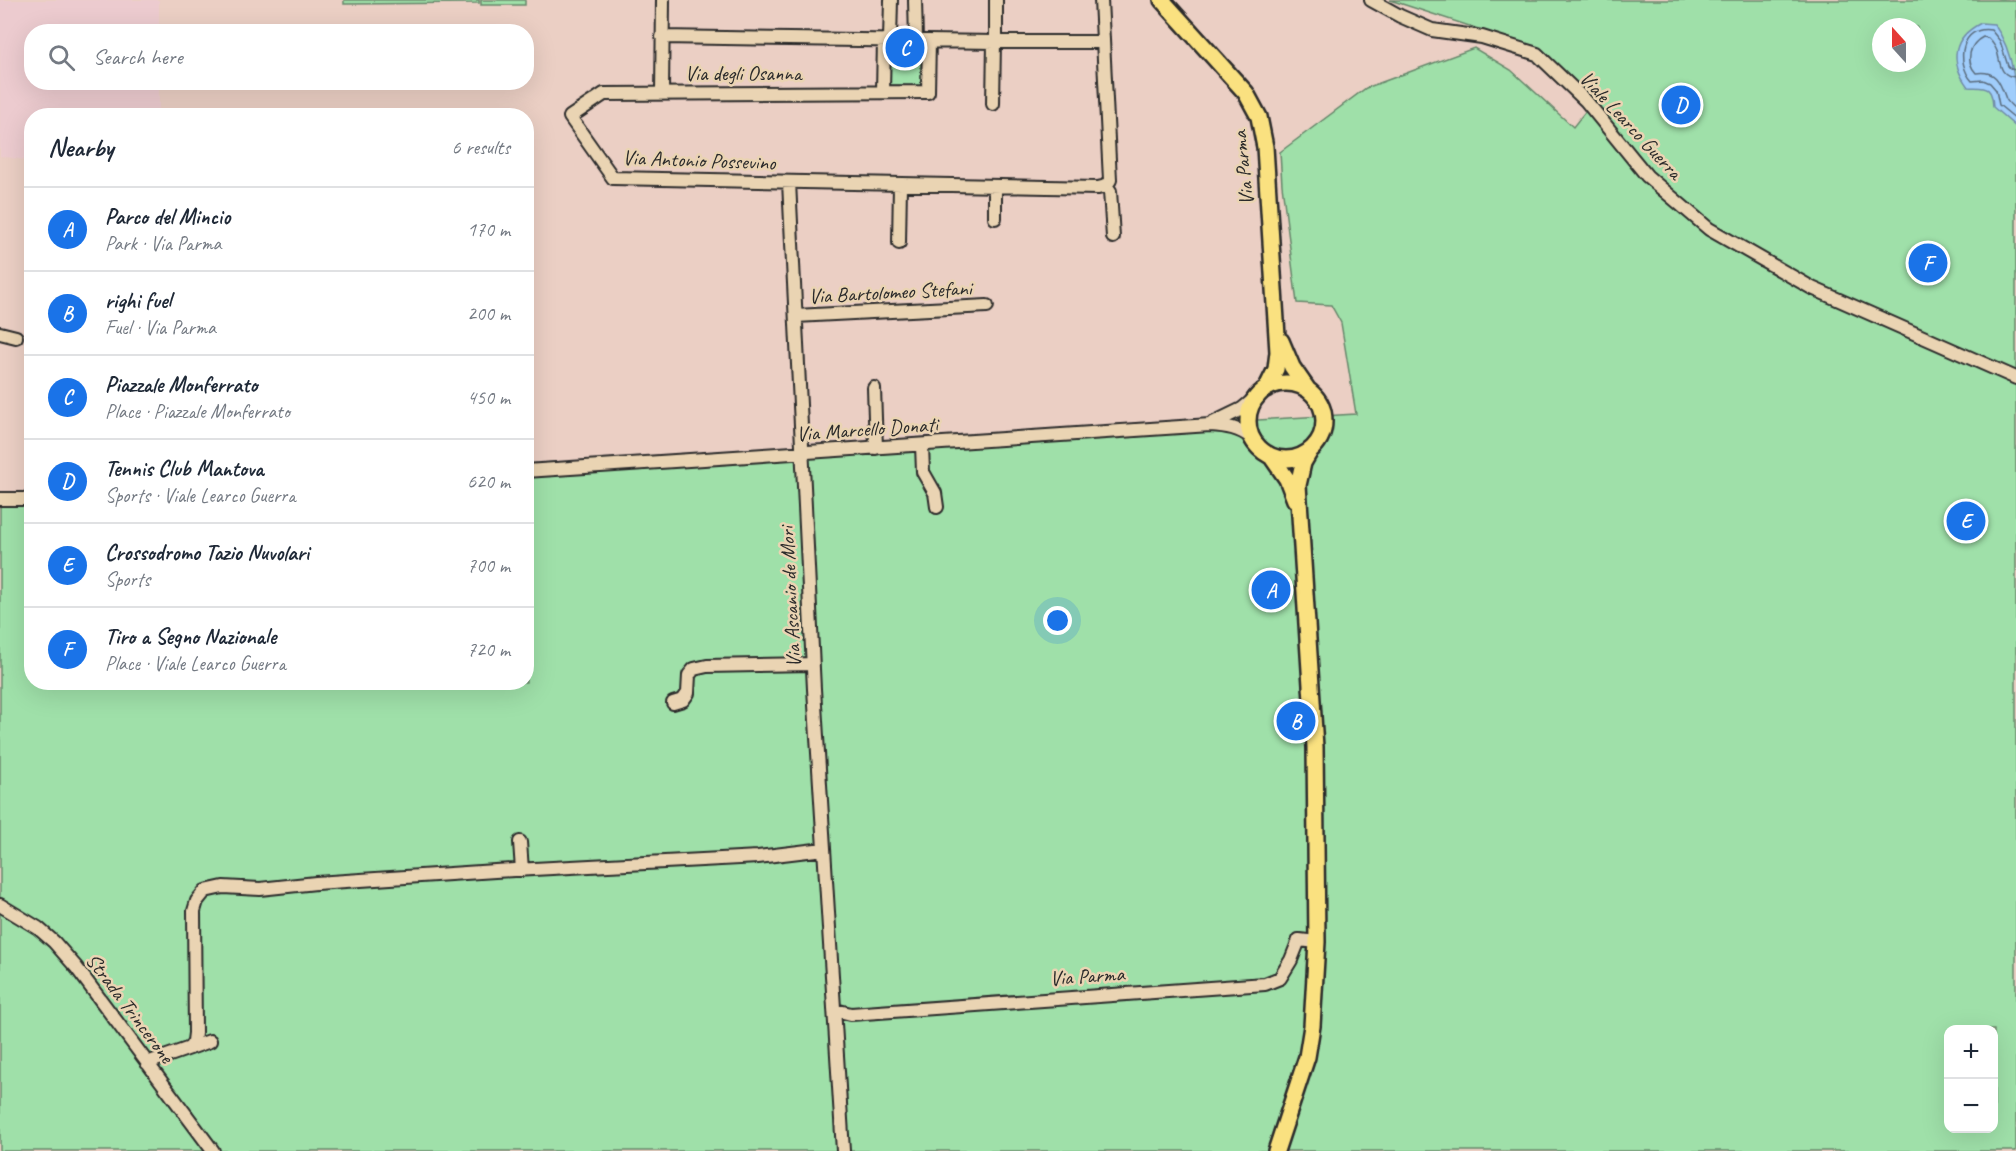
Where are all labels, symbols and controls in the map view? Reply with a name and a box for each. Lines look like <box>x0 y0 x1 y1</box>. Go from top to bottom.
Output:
north arrow <box>1872 18 1926 72</box>
search box <box>24 24 534 90</box>
pin: C <box>886 26 924 70</box>
icon: search <box>45 41 78 74</box>
text: Search here <box>93 43 183 71</box>
street label: Via degli Osanna <box>685 60 804 86</box>
street label: Viale Learco Guerra <box>1574 65 1689 186</box>
pin: D <box>1662 82 1700 128</box>
street label: Via Parma <box>1226 128 1260 207</box>
text: Nearby <box>48 131 113 164</box>
text: 6 results <box>451 135 510 160</box>
street label: Via Antonio Possevino <box>622 144 778 176</box>
text: Parco del Mincio <box>105 203 230 231</box>
text: A <box>62 217 73 242</box>
text: 170 m <box>467 217 510 242</box>
text: Park · Via Parma <box>105 231 221 256</box>
pin: F <box>1908 240 1948 286</box>
street label: Via Bartolomeo Stefani <box>808 275 975 309</box>
text: righi fuel <box>105 287 171 315</box>
text: B <box>62 301 73 326</box>
text: 200 m <box>467 301 510 326</box>
text: Fuel · Via Parma <box>105 315 216 340</box>
text: Piazzale Monferrato <box>105 371 257 399</box>
text: C <box>63 385 72 410</box>
text: 450 m <box>467 385 510 410</box>
text: Place · Piazzale Monferrato <box>105 399 290 424</box>
street label: Via Marcello Donati <box>795 411 942 447</box>
text: Tennis Club Mantova <box>105 455 263 483</box>
text: D <box>62 469 73 494</box>
text: 620 m <box>467 469 510 494</box>
text: Sports · Viale Learco Guerra <box>105 483 296 508</box>
pin: E <box>1946 498 1986 544</box>
street label: Via Ascanio de Mori <box>773 523 807 668</box>
text: Crossodromo Tazio Nuvolari <box>105 539 309 567</box>
text: E <box>62 553 73 578</box>
text: 700 m <box>467 553 510 578</box>
text: Sports <box>105 567 150 592</box>
pin: A <box>1252 568 1290 612</box>
your location <box>1043 606 1072 635</box>
text: Tiro a Segno Nazionale <box>105 623 276 651</box>
text: F <box>63 637 72 662</box>
text: 720 m <box>467 637 510 662</box>
text: Place · Viale Learco Guerra <box>105 651 286 676</box>
pin: B <box>1276 698 1316 744</box>
street label: Strada Trincerone <box>80 948 180 1069</box>
street label: Via Parma <box>1049 960 1127 992</box>
map controls <box>1944 1025 1998 1133</box>
button: + <box>1944 1025 1998 1079</box>
button: − <box>1944 1079 1998 1133</box>

